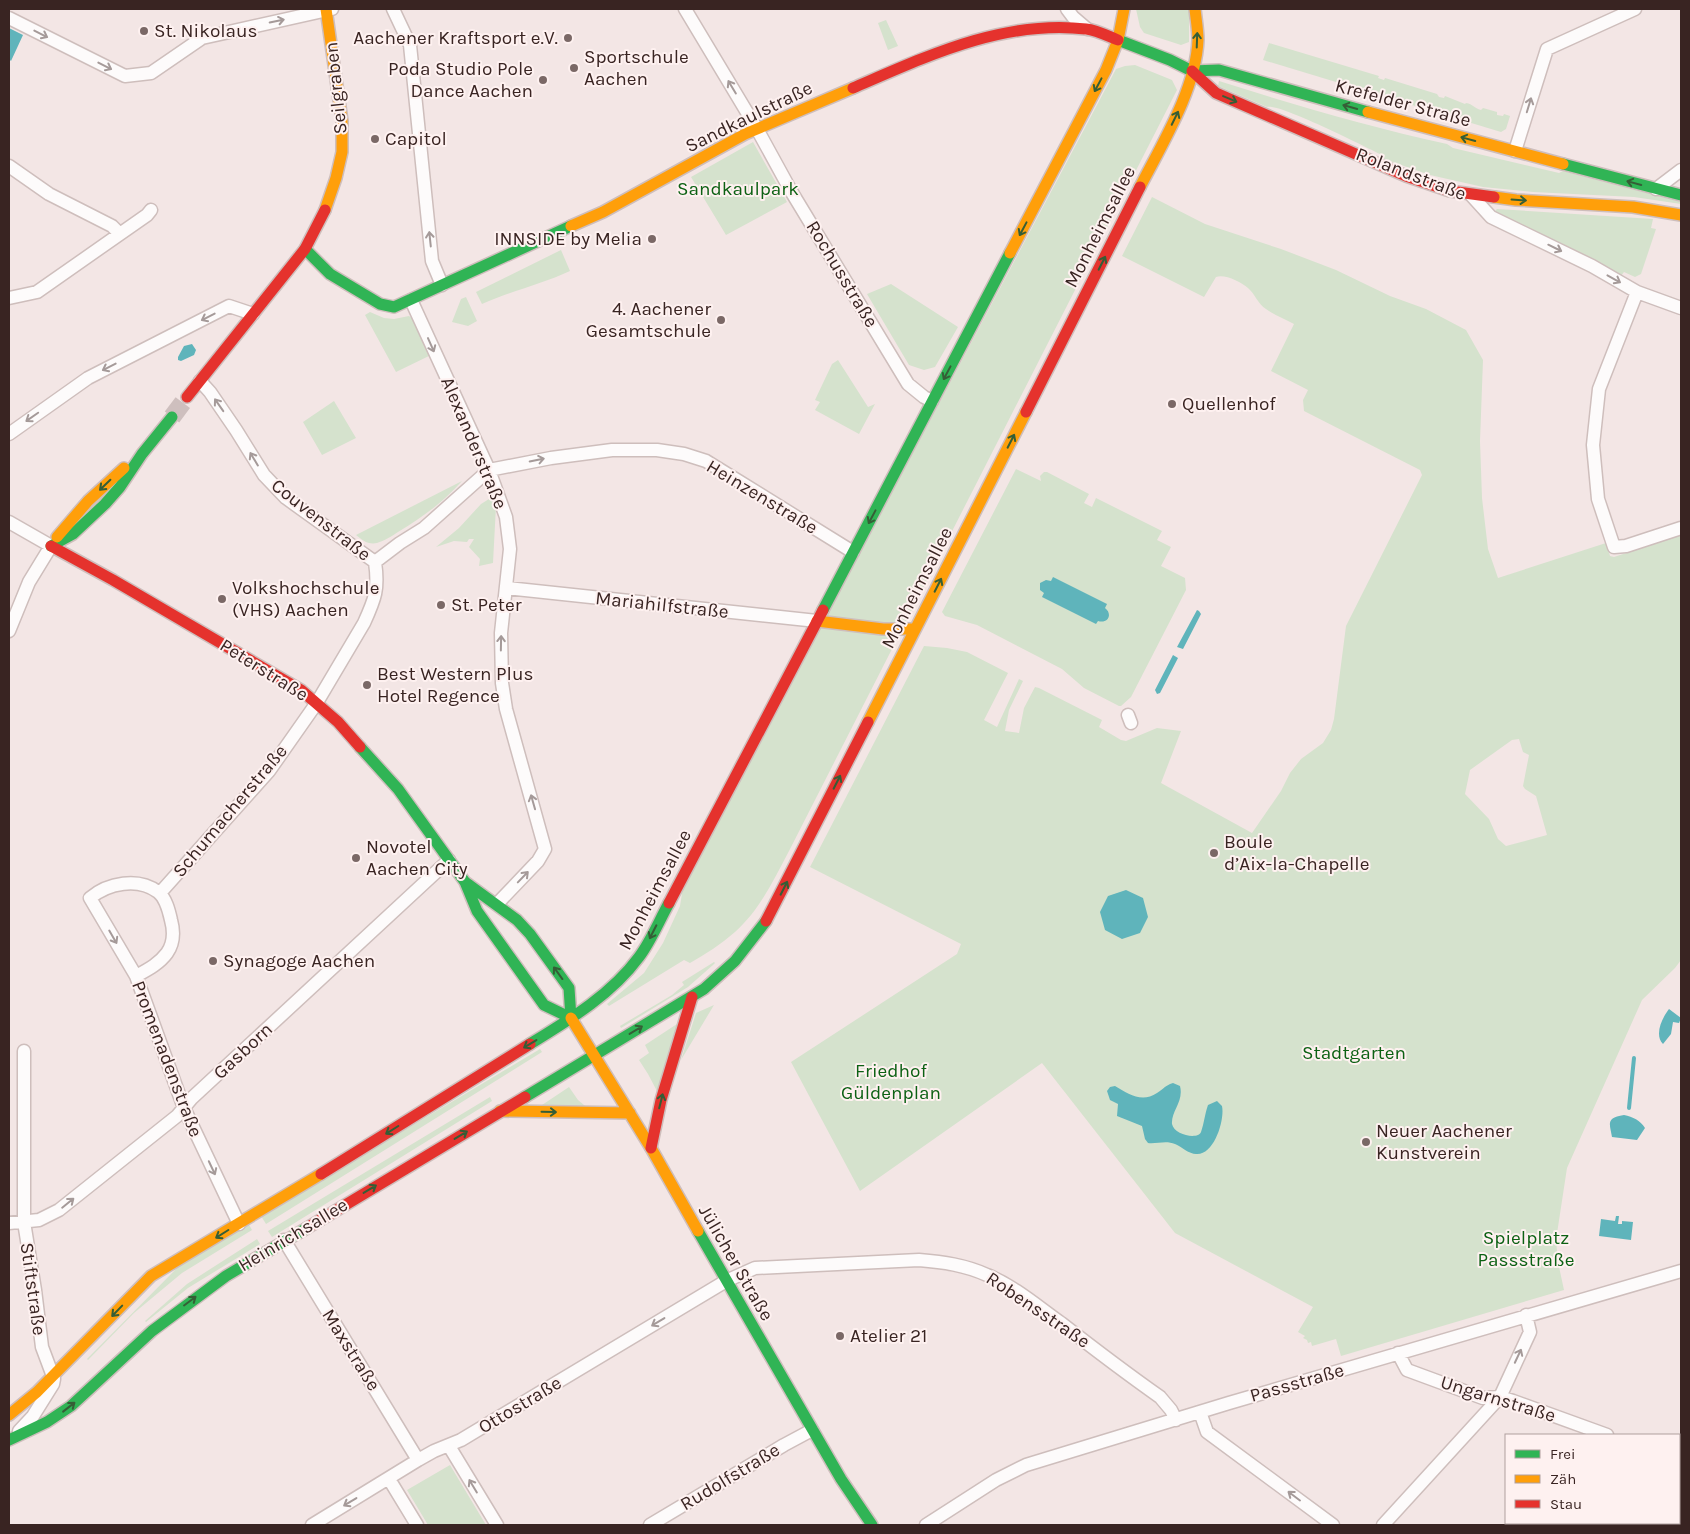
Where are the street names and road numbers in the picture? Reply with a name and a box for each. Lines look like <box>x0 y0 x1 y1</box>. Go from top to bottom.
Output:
street label: Seilgraben <box>320 41 352 135</box>
street label: Krefelder Straße <box>1333 74 1473 132</box>
street label: Sandkaulstraße <box>682 77 816 157</box>
street label: Rolandstraße <box>1353 143 1469 205</box>
street label: Monheimsallee <box>1060 163 1140 291</box>
street label: Rochusstraße <box>801 217 883 331</box>
street label: Alexanderstraße <box>436 374 512 512</box>
street label: Heinzenstraße <box>702 455 822 539</box>
street label: Couvenstraße <box>267 474 375 566</box>
street label: Monheimsallee <box>877 524 957 652</box>
street label: Mariahilfstraße <box>594 587 730 623</box>
street label: Peterstraße <box>216 634 312 706</box>
street label: Schumacherstraße <box>168 740 292 882</box>
street label: Monheimsallee <box>614 826 696 954</box>
street label: Promenadenstraße <box>127 978 207 1140</box>
street label: Gasborn <box>209 1018 277 1084</box>
street label: Heinrichsallee <box>234 1194 352 1276</box>
street label: Jülicher Straße <box>694 1201 778 1325</box>
street label: Stiftstraße <box>16 1241 50 1337</box>
street label: Robensstraße <box>982 1267 1094 1353</box>
street label: Maxstraße <box>317 1305 385 1395</box>
street label: Passstraße <box>1247 1359 1347 1407</box>
street label: Ungarnstraße <box>1438 1371 1558 1427</box>
street label: Ottostraße <box>475 1372 565 1438</box>
street label: Rudolfstraße <box>676 1439 784 1515</box>

